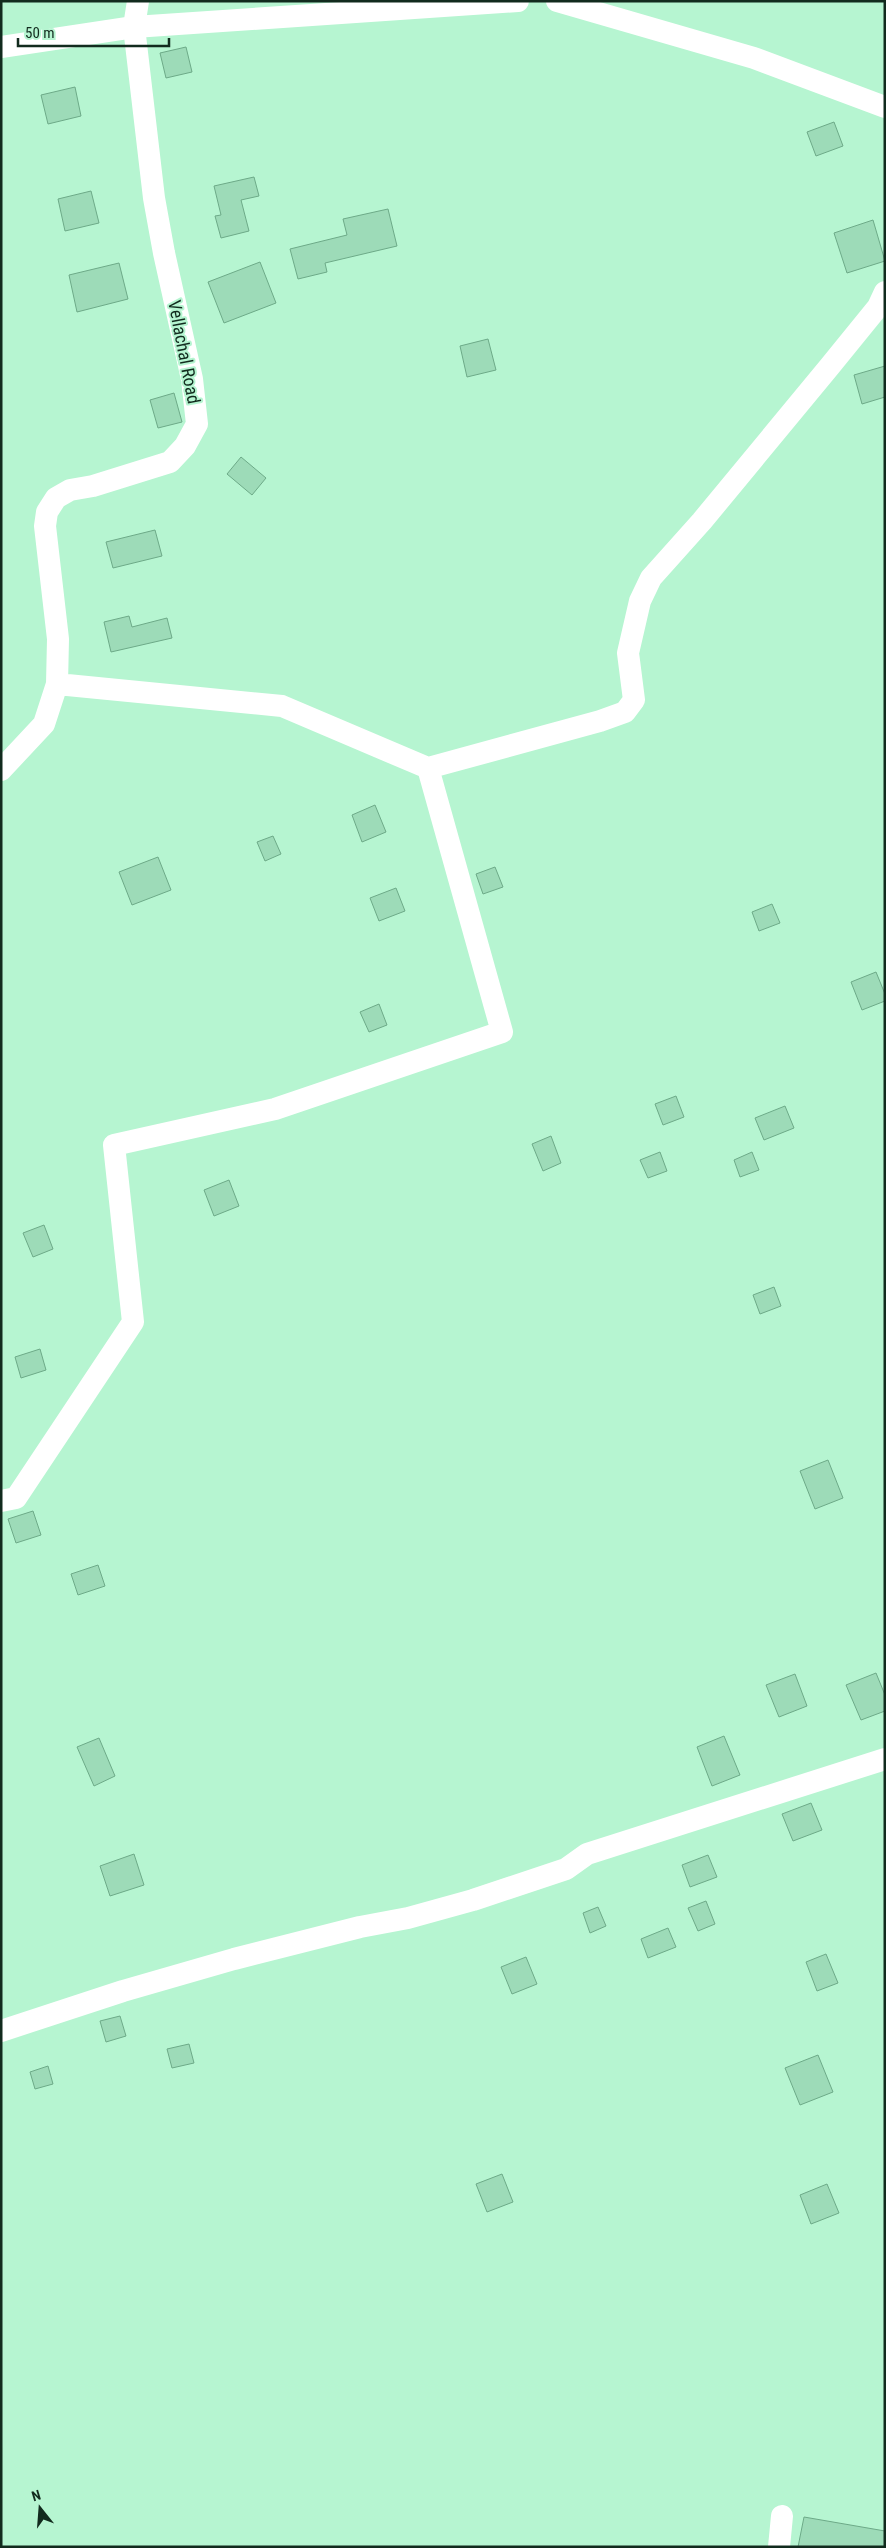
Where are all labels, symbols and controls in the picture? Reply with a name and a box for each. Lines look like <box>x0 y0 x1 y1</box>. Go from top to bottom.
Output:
scale bar <box>18 15 169 47</box>
text: 50 m <box>25 24 55 42</box>
street label: Vellachal Road <box>164 298 205 405</box>
north arrow <box>15 2483 65 2533</box>
text: N <box>30 2487 43 2504</box>

